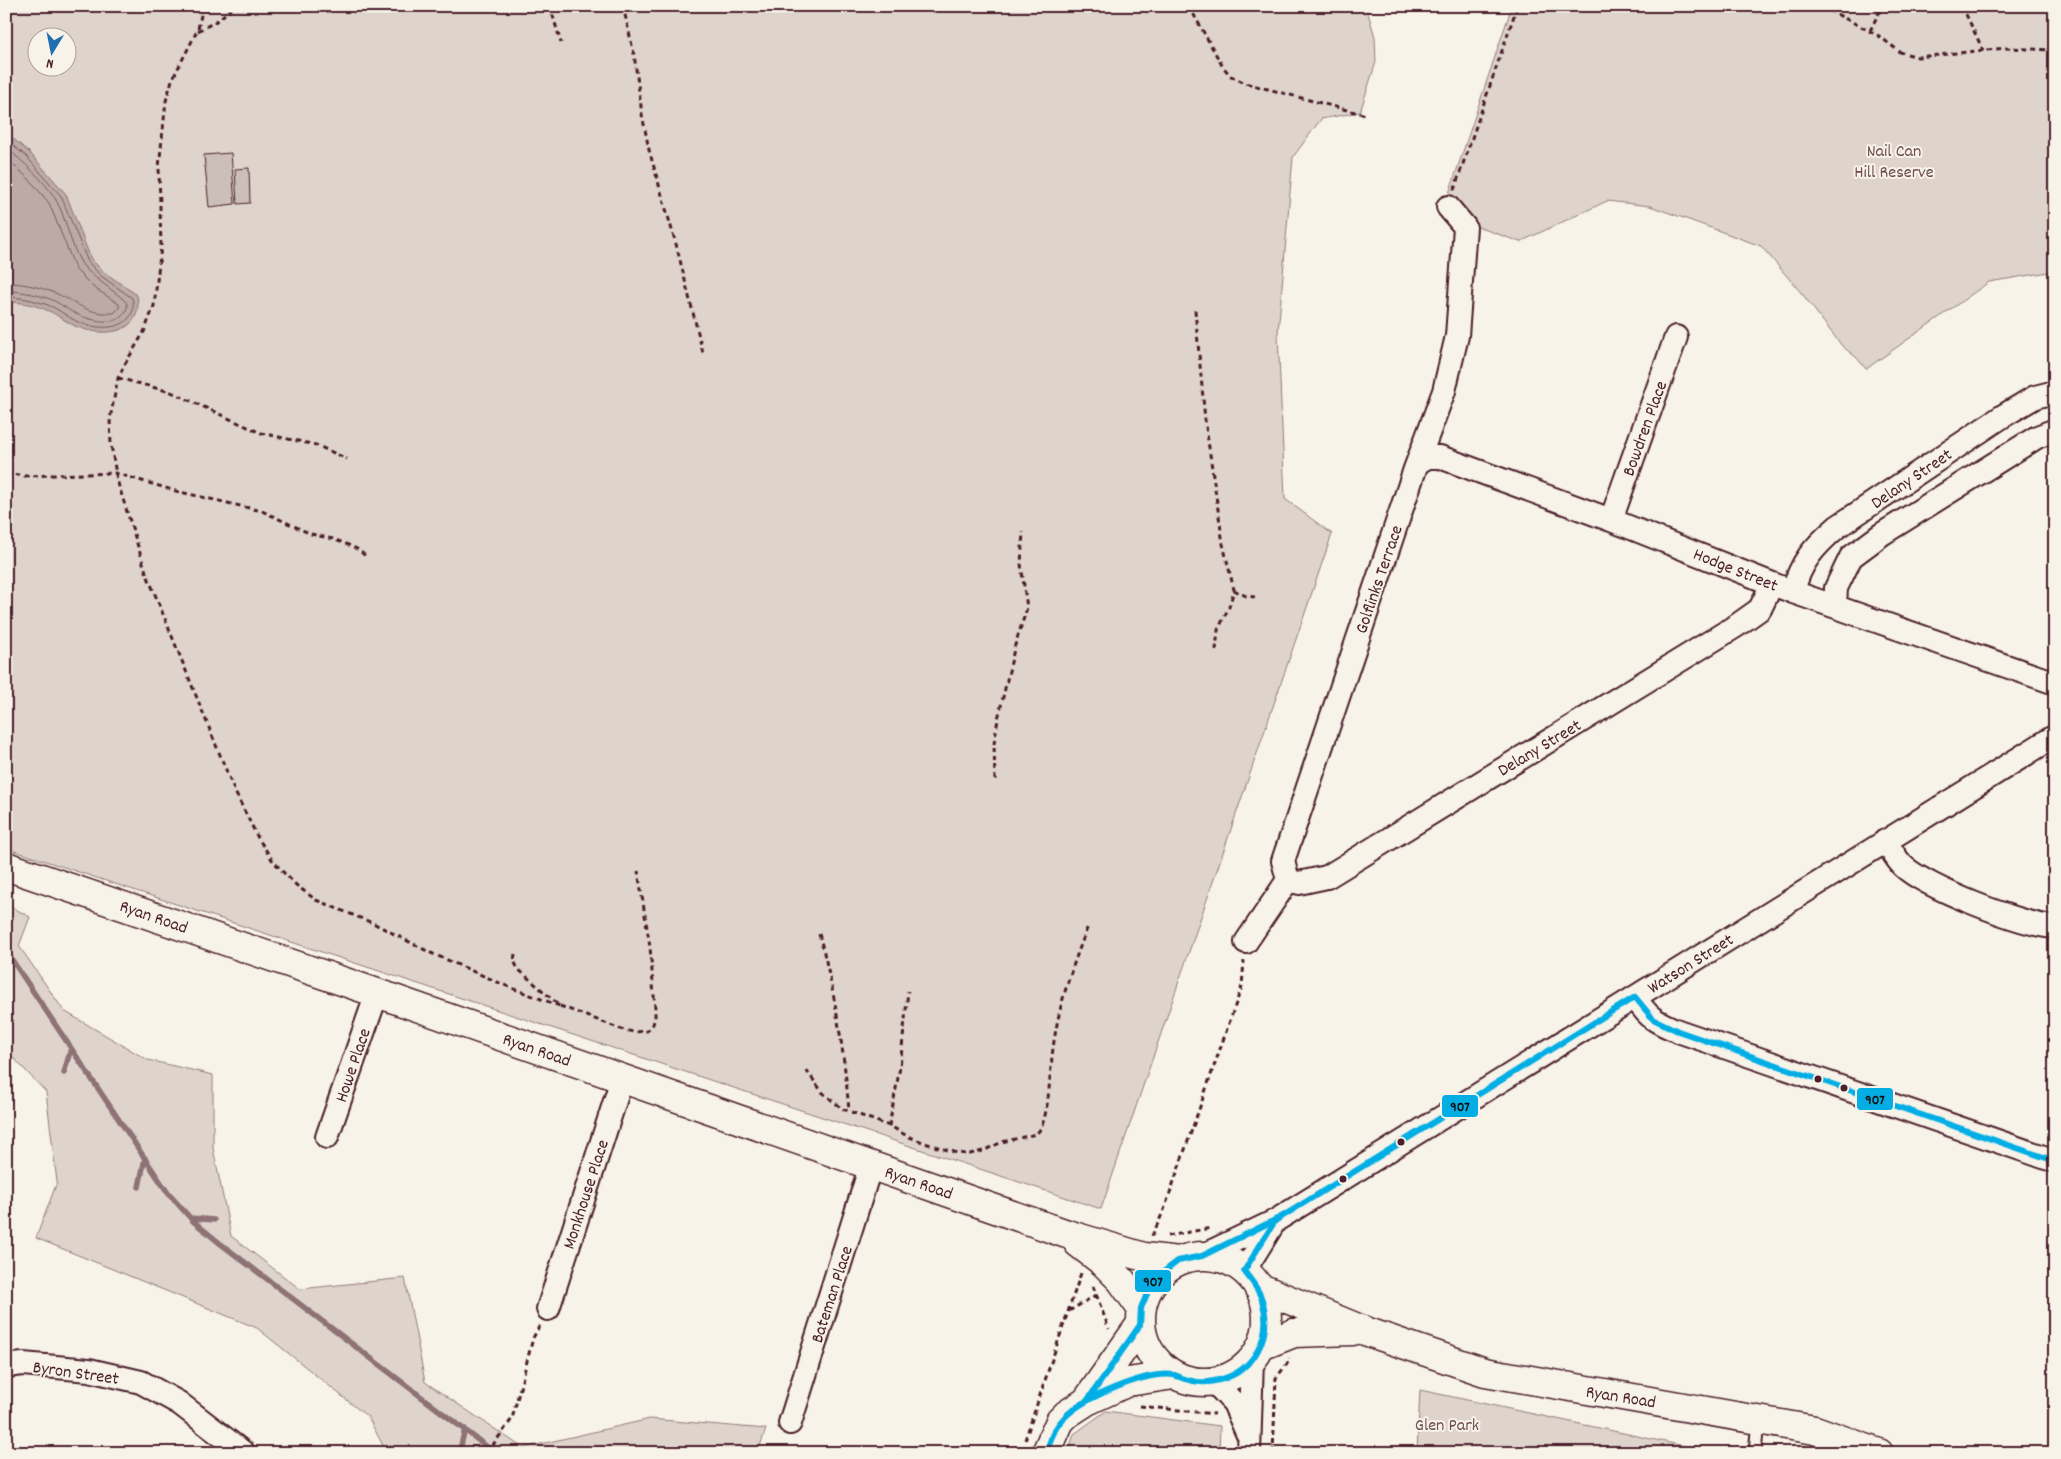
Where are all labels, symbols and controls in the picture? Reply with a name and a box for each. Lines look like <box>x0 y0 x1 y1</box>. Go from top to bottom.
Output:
north arrow <box>28 28 78 78</box>
text: N <box>45 52 55 73</box>
park label: Nail Can Hill Reserve <box>1854 140 1934 186</box>
street label: Bowdren Place <box>1618 378 1675 480</box>
street label: Delany Street <box>1867 443 1958 517</box>
street label: Golflinks Terrace <box>1350 522 1411 637</box>
street label: Hodge Street <box>1689 543 1781 600</box>
street label: Delany Street <box>1494 714 1587 784</box>
street label: Ryan Road <box>116 895 191 942</box>
street label: Watson Street <box>1643 929 1739 1001</box>
street label: Howe Place <box>330 1025 379 1106</box>
street label: Ryan Road <box>499 1028 574 1075</box>
unlabelled marker <box>1813 1074 1823 1084</box>
unlabelled marker <box>1839 1083 1849 1093</box>
line badge: 907 <box>1856 1087 1894 1111</box>
text: 907 <box>1865 1091 1885 1111</box>
line badge: 907 <box>1441 1094 1479 1118</box>
text: 907 <box>1450 1098 1470 1118</box>
street label: Monkhouse Place <box>558 1137 617 1253</box>
unlabelled marker <box>1396 1137 1406 1147</box>
street label: Ryan Road <box>881 1161 956 1208</box>
unlabelled marker <box>1338 1174 1348 1184</box>
street label: Bateman Place <box>806 1243 861 1347</box>
line badge: 907 <box>1134 1269 1172 1293</box>
text: 907 <box>1143 1273 1163 1293</box>
street label: Byron Street <box>31 1356 121 1393</box>
street label: Ryan Road <box>1584 1381 1657 1416</box>
park label: Glen Park <box>1415 1414 1479 1439</box>

